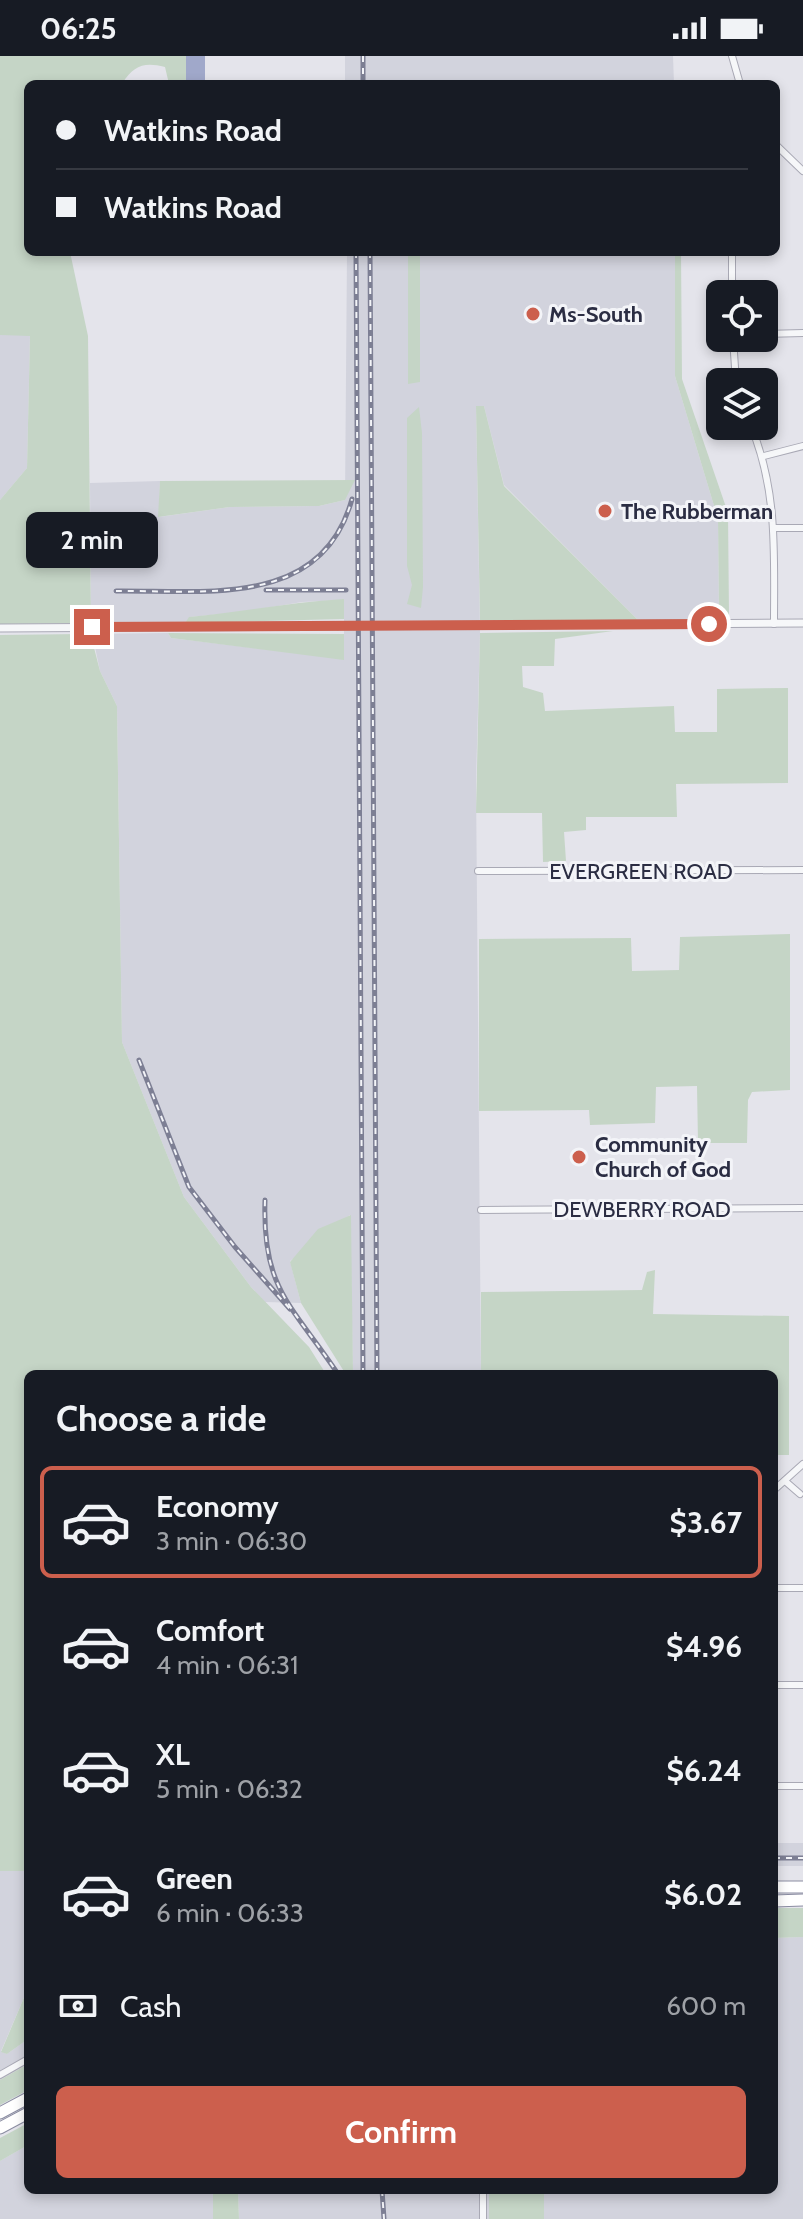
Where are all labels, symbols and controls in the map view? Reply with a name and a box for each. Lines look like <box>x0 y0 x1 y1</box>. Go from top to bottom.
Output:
text: 06:25 <box>40 10 117 47</box>
text: Watkins Road <box>104 112 282 149</box>
text: Watkins Road <box>104 189 282 226</box>
map controls <box>706 280 778 440</box>
button: locate <box>706 280 778 352</box>
place label: Ms-South <box>549 301 643 328</box>
marker: Ms-South <box>524 305 542 323</box>
button: layers <box>706 368 778 440</box>
place label: The Rubberman <box>621 498 773 525</box>
marker: The Rubberman <box>596 502 614 520</box>
callout: 2 min <box>26 511 158 567</box>
text: 2 min <box>61 524 123 556</box>
route start <box>691 606 727 642</box>
route end <box>74 609 110 645</box>
street label: EVERGREEN ROAD <box>549 858 733 885</box>
place label: Community Church of God <box>595 1131 731 1183</box>
marker: Community Church of God <box>570 1148 588 1166</box>
street label: DEWBERRY ROAD <box>553 1196 731 1223</box>
text: Choose a ride <box>56 1396 266 1440</box>
icon: car <box>60 1486 132 1558</box>
text: Economy <box>156 1488 279 1525</box>
text: $3.67 <box>670 1504 742 1541</box>
text: 3 min · 06:30 <box>156 1525 307 1557</box>
icon: car <box>60 1610 132 1682</box>
text: Comfort <box>156 1612 264 1649</box>
text: $4.96 <box>666 1628 742 1665</box>
text: 4 min · 06:31 <box>156 1649 298 1681</box>
icon: car <box>60 1734 132 1806</box>
text: XL <box>156 1736 190 1773</box>
text: $6.24 <box>667 1752 742 1789</box>
text: 5 min · 06:32 <box>156 1773 303 1805</box>
icon: car <box>60 1858 132 1930</box>
text: Green <box>156 1860 233 1897</box>
text: $6.02 <box>664 1876 742 1913</box>
text: 6 min · 06:33 <box>156 1897 304 1929</box>
icon: cash <box>56 1984 100 2028</box>
text: Cash <box>120 1988 182 2025</box>
text: 600 m <box>666 1990 746 2022</box>
button: Confirm <box>56 2086 746 2178</box>

